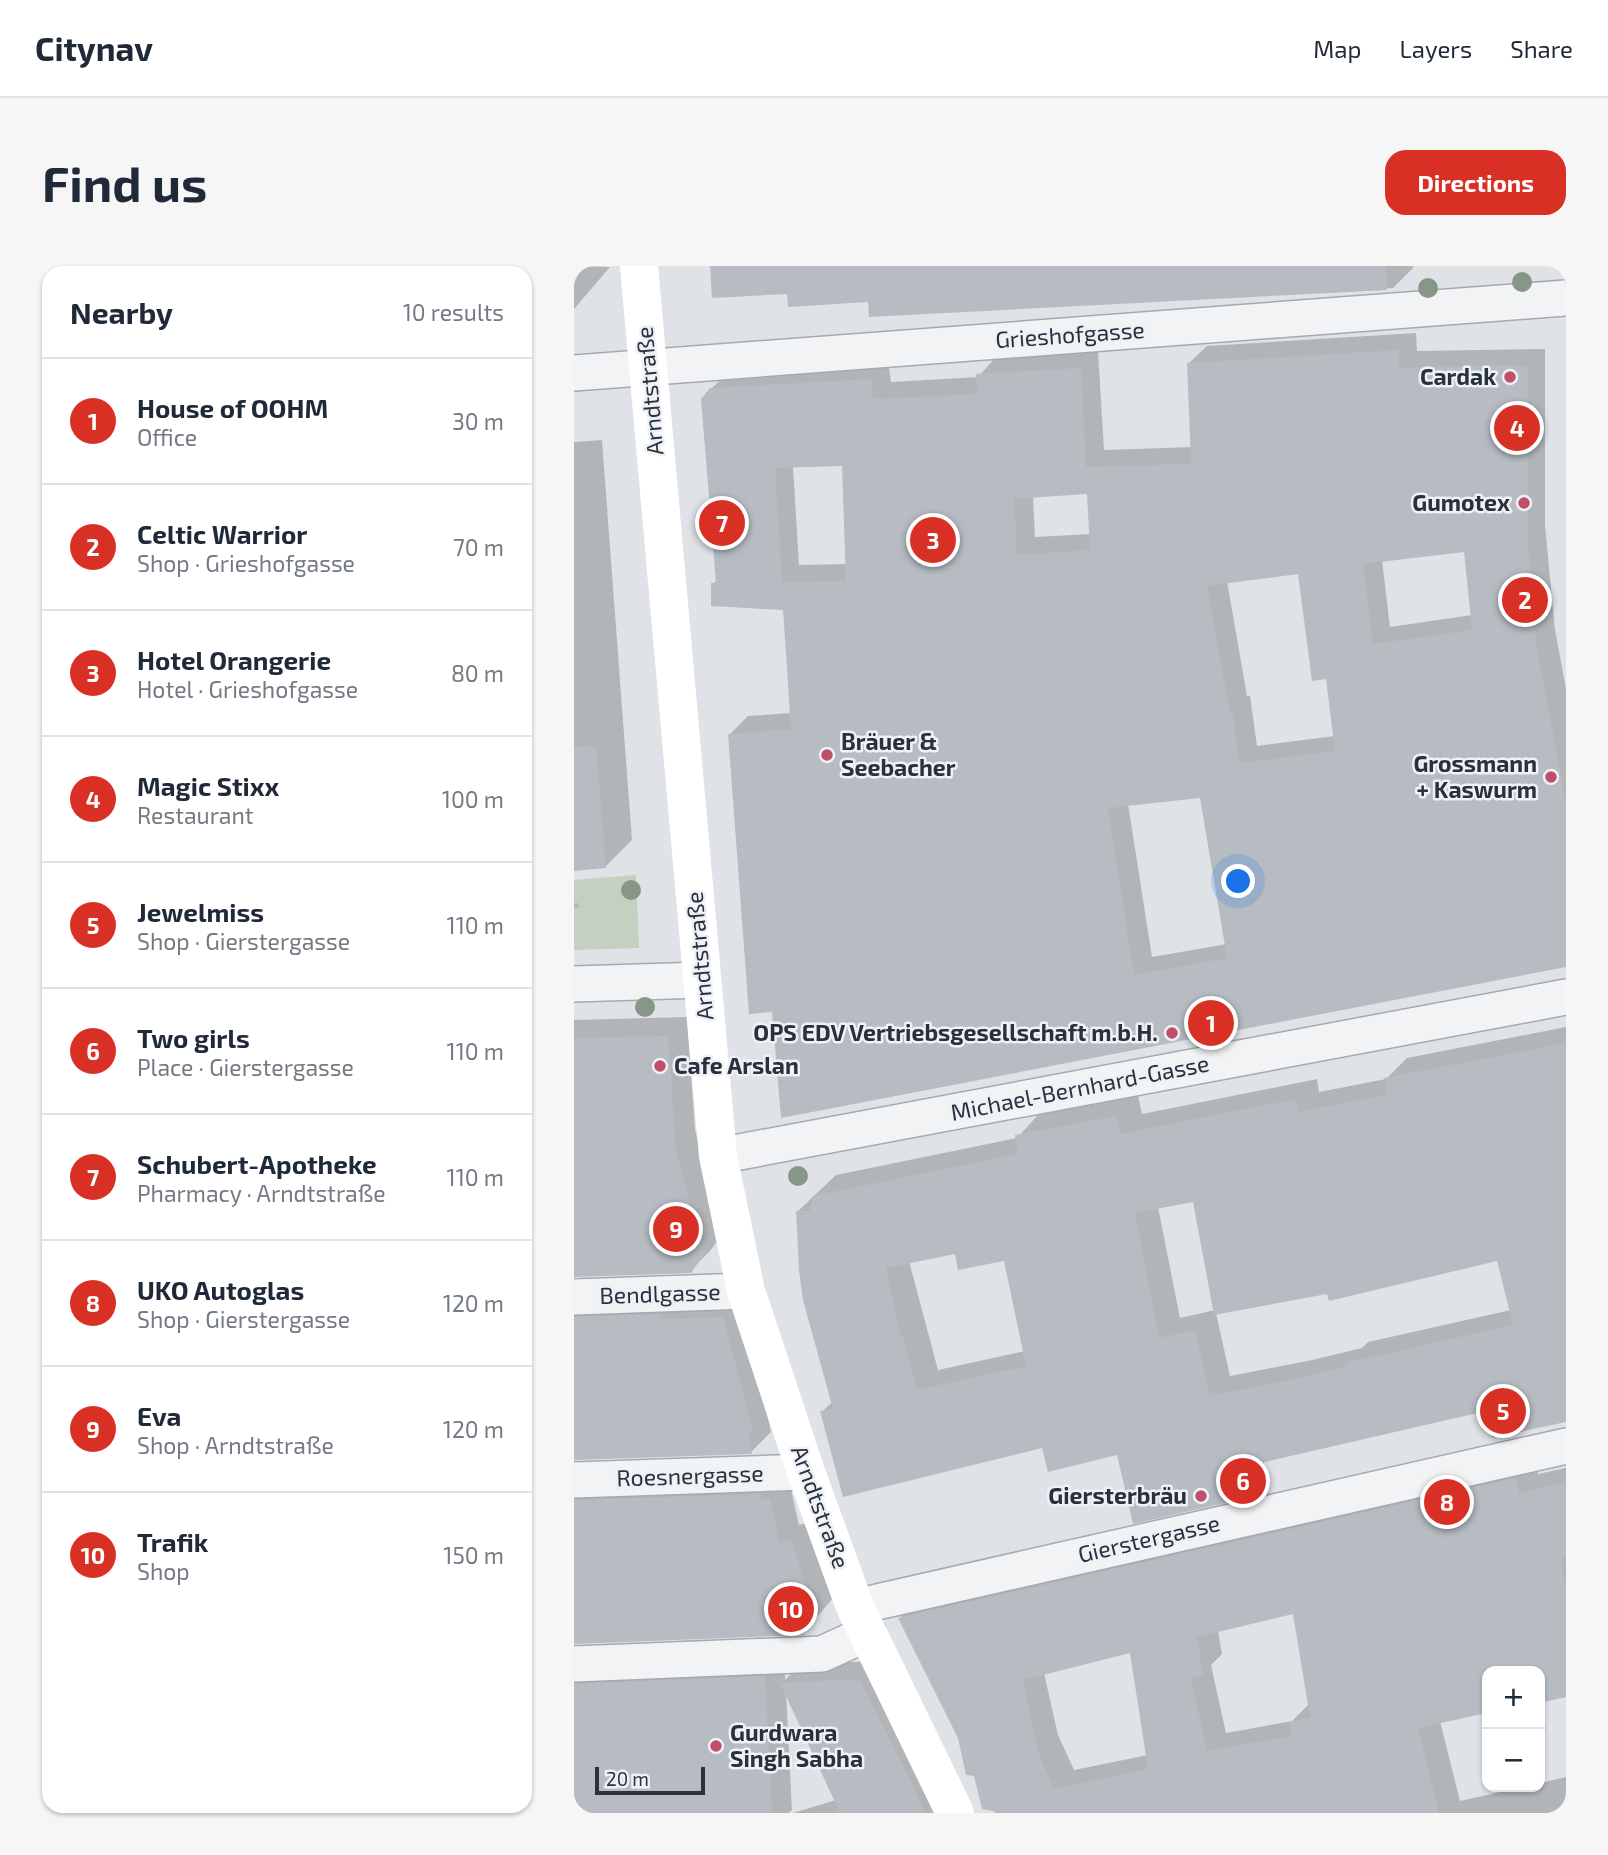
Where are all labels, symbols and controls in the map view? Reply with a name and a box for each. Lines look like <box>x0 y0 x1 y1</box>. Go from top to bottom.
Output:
text: Citynav <box>35 28 153 68</box>
text: Map <box>1313 34 1361 63</box>
text: Layers <box>1399 34 1472 63</box>
text: Share <box>1510 34 1573 63</box>
button: Directions <box>1385 150 1566 215</box>
text: Find us <box>42 153 207 212</box>
text: Nearby <box>70 294 173 330</box>
text: 10 results <box>403 298 504 326</box>
street label: Grieshofgasse <box>994 315 1146 353</box>
street label: Arndtstraße <box>629 326 669 457</box>
place label: Cardak <box>1420 362 1496 390</box>
marker: Cardak <box>1502 369 1518 385</box>
text: House of OOHM <box>137 392 328 423</box>
pin: 4 <box>1494 402 1540 454</box>
text: 1 <box>88 407 98 435</box>
text: 30 m <box>452 407 504 435</box>
text: Office <box>137 423 197 451</box>
place label: Gumotex <box>1412 488 1510 516</box>
marker: Gumotex <box>1516 495 1532 511</box>
pin: 7 <box>699 497 745 549</box>
pin: 3 <box>910 514 956 566</box>
text: Celtic Warrior <box>137 518 307 549</box>
text: 2 <box>86 533 100 561</box>
text: 70 m <box>453 533 504 561</box>
text: Shop · Grieshofgasse <box>137 549 355 577</box>
pin: 2 <box>1502 574 1548 626</box>
text: Hotel Orangerie <box>137 644 331 675</box>
text: 3 <box>86 659 100 687</box>
text: 80 m <box>451 659 504 687</box>
text: Hotel · Grieshofgasse <box>137 675 358 703</box>
place label: Bräuer & Seebacher <box>841 727 956 781</box>
marker: Bräuer & Seebacher <box>819 747 835 763</box>
place label: Grossmann + Kaswurm <box>1413 749 1537 803</box>
marker: Grossmann + Kaswurm <box>1543 769 1559 785</box>
text: Magic Stixx <box>137 770 279 801</box>
text: 4 <box>86 785 100 813</box>
text: 100 m <box>442 785 504 813</box>
text: Restaurant <box>137 801 254 829</box>
your location <box>1221 864 1255 898</box>
street label: Arndtstraße <box>679 891 719 1022</box>
text: Jewelmiss <box>137 896 264 927</box>
text: 5 <box>87 911 99 939</box>
text: 110 m <box>447 911 504 939</box>
text: Shop · Gierstergasse <box>137 927 350 955</box>
pin: 1 <box>1188 997 1234 1049</box>
place label: OPS EDV Vertriebsgesellschaft m.b.H. <box>753 1018 1158 1046</box>
text: Two girls <box>137 1022 250 1053</box>
marker: OPS EDV Vertriebsgesellschaft m.b.H. <box>1164 1025 1180 1041</box>
text: 6 <box>86 1037 100 1065</box>
text: 110 m <box>447 1037 504 1065</box>
street label: Michael-Bernhard-Gasse <box>948 1048 1211 1126</box>
place label: Cafe Arslan <box>674 1051 799 1079</box>
text: Place · Gierstergasse <box>137 1053 354 1081</box>
marker: Cafe Arslan <box>652 1058 668 1074</box>
text: Schubert-Apotheke <box>137 1148 377 1179</box>
text: 7 <box>87 1163 99 1191</box>
text: 110 m <box>447 1163 504 1191</box>
text: Pharmacy · Arndtstraße <box>137 1179 386 1207</box>
pin: 9 <box>653 1203 699 1255</box>
text: UKO Autoglas <box>137 1274 304 1305</box>
street label: Bendlgasse <box>599 1277 721 1309</box>
text: 8 <box>86 1289 100 1317</box>
text: 120 m <box>443 1289 504 1317</box>
text: Shop · Gierstergasse <box>137 1305 350 1333</box>
pin: 5 <box>1480 1385 1526 1437</box>
text: Eva <box>137 1400 181 1431</box>
text: 9 <box>86 1415 100 1443</box>
text: 120 m <box>443 1415 504 1443</box>
text: Shop · Arndtstraße <box>137 1431 334 1459</box>
street label: Arndtstraße <box>786 1441 856 1572</box>
pin: 6 <box>1220 1455 1266 1507</box>
street label: Roesnergasse <box>616 1458 764 1492</box>
pin: 8 <box>1424 1476 1470 1528</box>
place label: Giersterbräu <box>1048 1481 1187 1509</box>
marker: Giersterbräu <box>1193 1488 1209 1504</box>
street label: Gierstergasse <box>1075 1508 1222 1568</box>
text: Trafik <box>137 1526 208 1557</box>
text: 10 <box>81 1541 105 1569</box>
text: 150 m <box>443 1541 504 1569</box>
text: Shop <box>137 1557 190 1585</box>
pin: 10 <box>768 1583 814 1635</box>
map controls <box>1482 1666 1545 1792</box>
button: + <box>1482 1666 1545 1729</box>
place label: Gurdwara Singh Sabha <box>730 1718 863 1772</box>
button: − <box>1482 1729 1545 1792</box>
marker: Gurdwara Singh Sabha <box>708 1738 724 1754</box>
scale bar <box>595 1764 705 1796</box>
text: 20 m <box>606 1767 649 1790</box>

